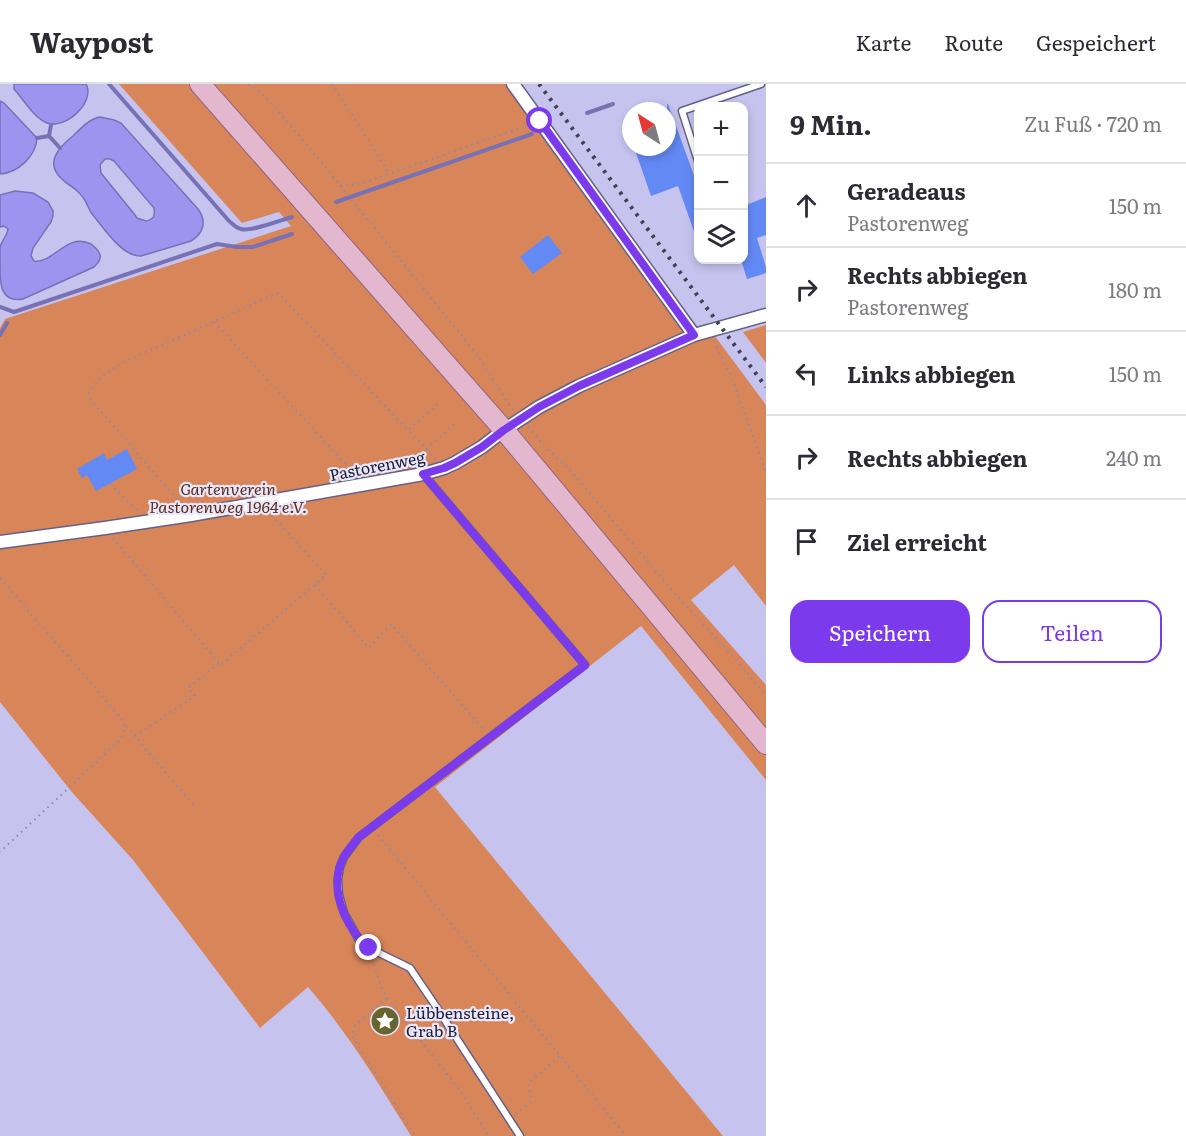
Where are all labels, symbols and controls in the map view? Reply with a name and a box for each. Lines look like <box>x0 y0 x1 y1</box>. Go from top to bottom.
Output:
text: Waypost <box>30 20 154 62</box>
text: Karte <box>855 26 911 57</box>
text: Route <box>944 26 1003 57</box>
text: Gespeichert <box>1036 26 1156 57</box>
north arrow <box>622 102 676 156</box>
map controls <box>694 102 748 264</box>
button: + <box>694 102 748 156</box>
text: 9 Min. <box>790 104 872 143</box>
route start <box>526 107 552 133</box>
text: Zu Fuß · 720 m <box>1024 108 1162 138</box>
button: − <box>694 156 748 210</box>
text: Geradeaus <box>847 174 965 207</box>
icon: ahead <box>790 189 823 222</box>
text: 150 m <box>1109 190 1162 220</box>
text: Pastorenweg <box>847 207 968 237</box>
button: layers <box>694 210 748 264</box>
text: Rechts abbiegen <box>847 258 1027 291</box>
icon: right <box>790 273 823 306</box>
text: 180 m <box>1108 274 1162 304</box>
text: Pastorenweg <box>847 291 968 321</box>
icon: left <box>790 357 823 390</box>
text: Links abbiegen <box>847 357 1016 390</box>
text: 150 m <box>1109 358 1162 388</box>
icon: right <box>790 441 823 474</box>
text: Rechts abbiegen <box>847 441 1027 474</box>
text: 240 m <box>1106 442 1162 472</box>
street label: Pastorenweg <box>327 444 427 486</box>
park label: Gartenverein Pastorenweg 1964 e.V. <box>149 476 307 518</box>
icon: arrive <box>790 525 823 558</box>
text: Ziel erreicht <box>847 525 987 558</box>
button: Speichern <box>790 600 970 663</box>
button: Teilen <box>982 600 1162 663</box>
route end <box>355 934 381 960</box>
place label: Lübbensteine, Grab B <box>406 1000 514 1042</box>
place icon: Lübbensteine, Grab B <box>369 1005 401 1037</box>

